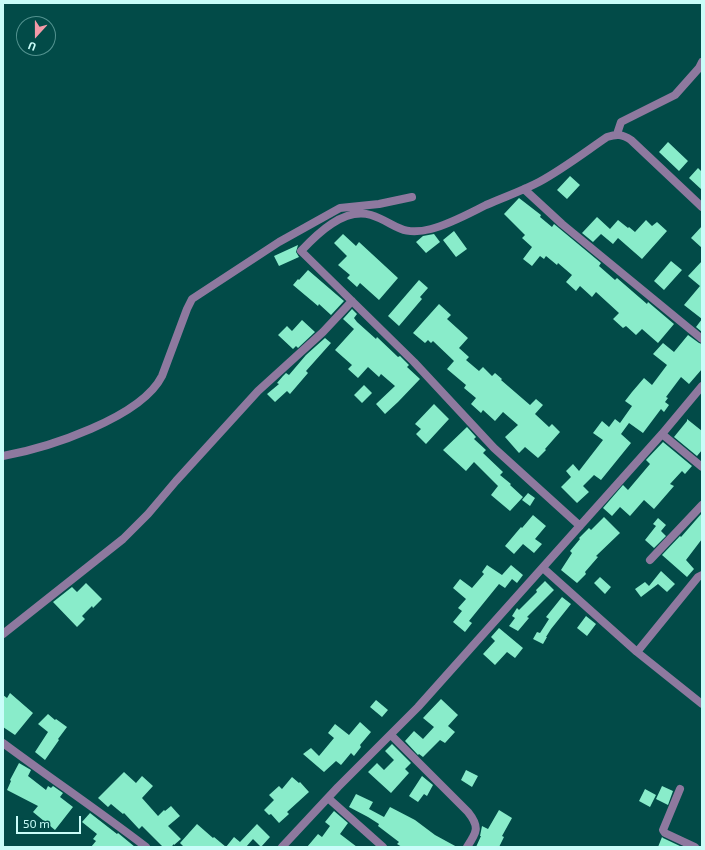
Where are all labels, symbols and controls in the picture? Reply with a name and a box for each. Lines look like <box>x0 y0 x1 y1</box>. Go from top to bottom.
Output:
north arrow <box>16 16 56 56</box>
text: U <box>26 39 38 54</box>
scale bar <box>18 808 83 834</box>
text: 50 m <box>23 816 50 830</box>

